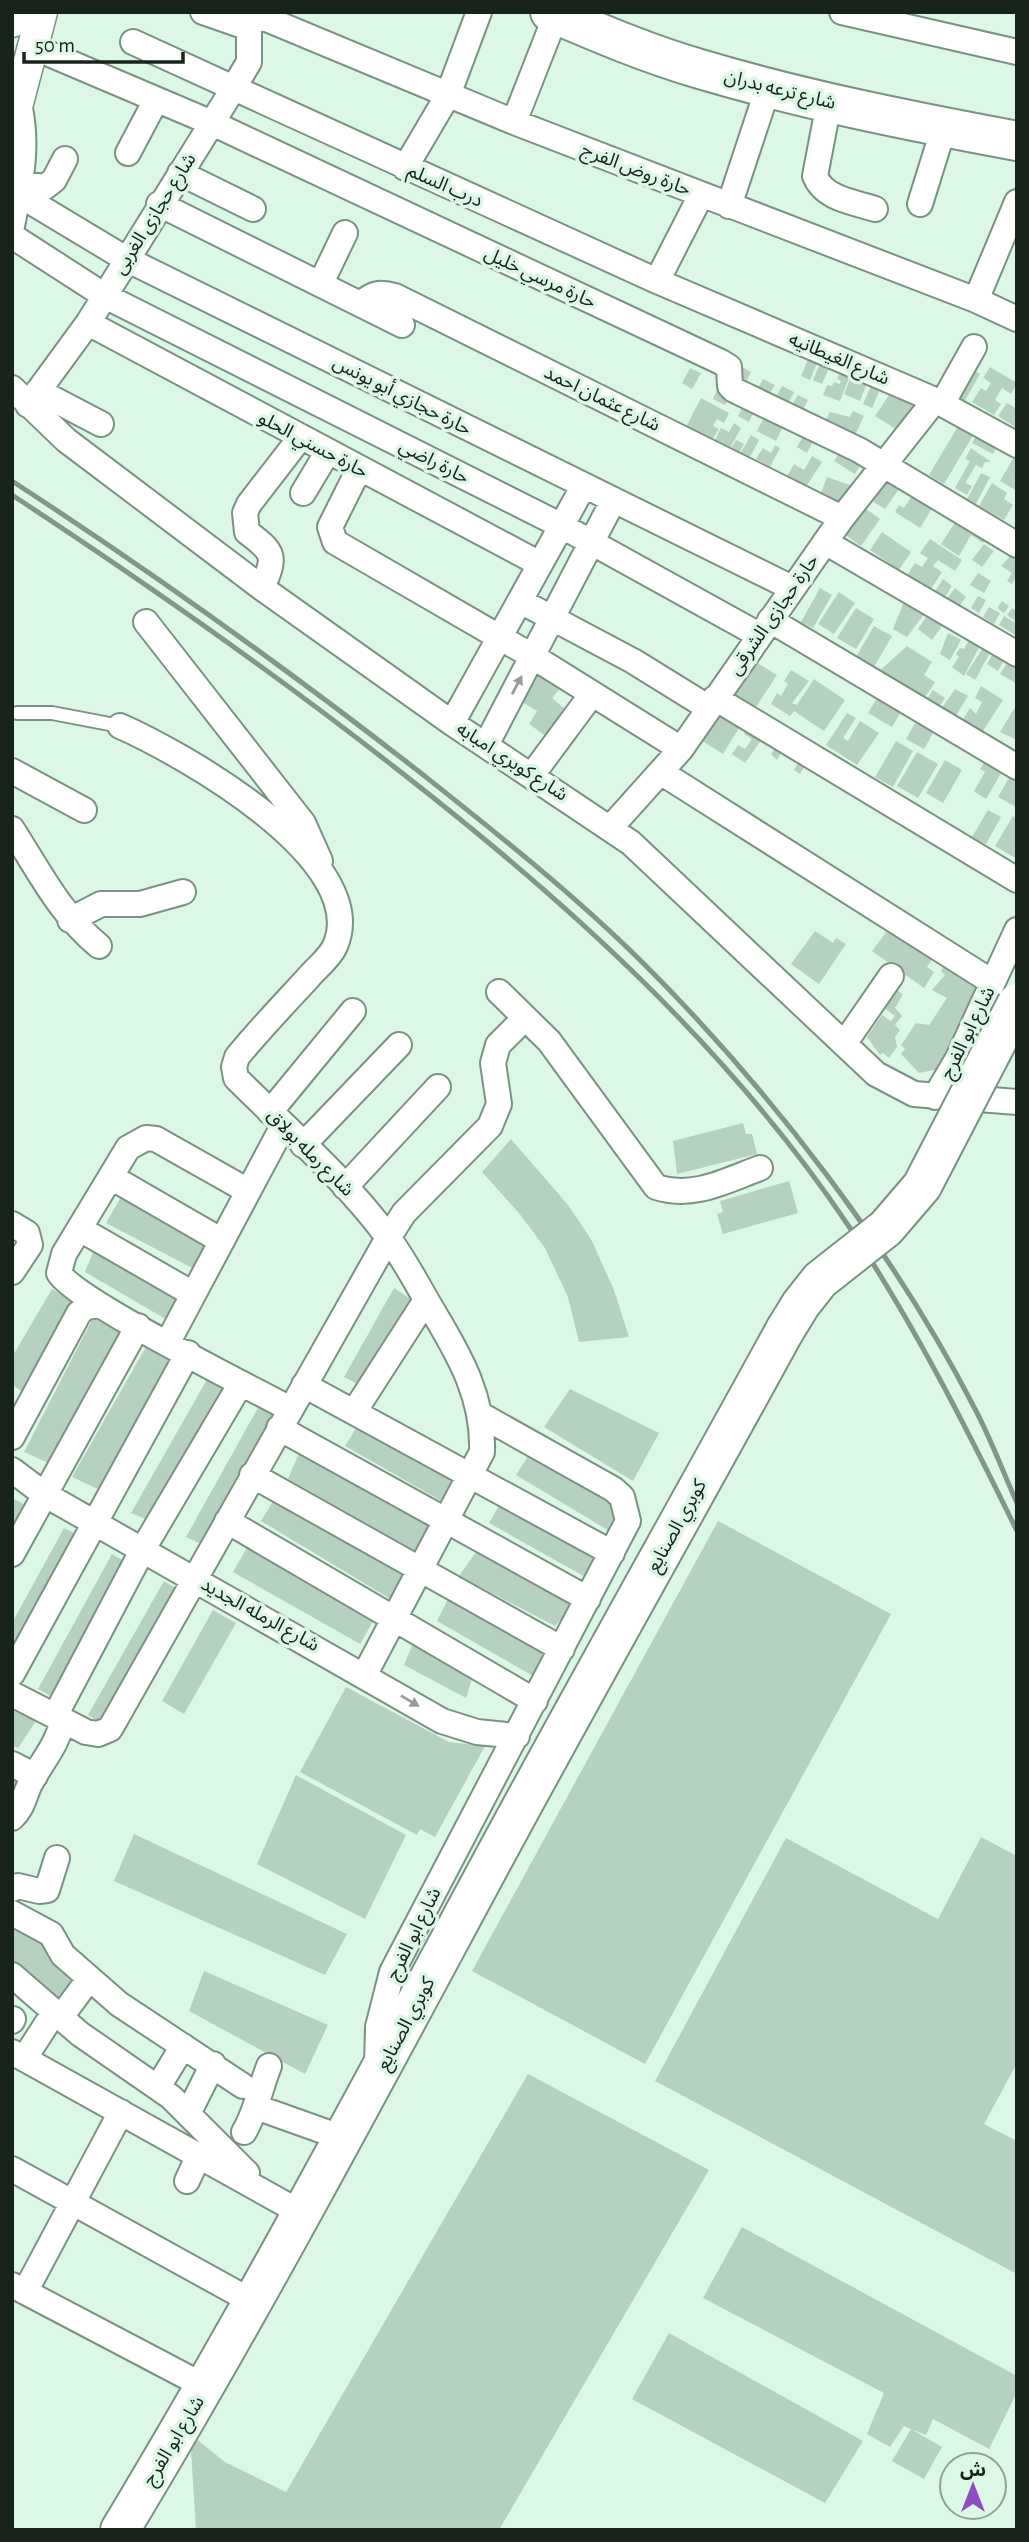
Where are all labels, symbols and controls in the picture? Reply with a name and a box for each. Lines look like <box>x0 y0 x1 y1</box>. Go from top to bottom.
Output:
scale bar <box>24 21 184 65</box>
text: 50 m <box>35 35 75 56</box>
street label: شارع ترعه بدران <box>722 67 838 116</box>
street label: حارة روض الفرج <box>578 140 693 202</box>
street label: شارع حجازى الغربى <box>110 150 202 280</box>
street label: درب السلم <box>403 161 485 215</box>
street label: حارة مرسي خليل <box>479 244 599 316</box>
street label: شارع الغيطانيه <box>785 329 892 391</box>
street label: حارة حجازي أبو يونس <box>328 351 475 443</box>
street label: شارع عثمان احمد <box>540 363 663 438</box>
street label: حارة حسني الحلو <box>253 408 371 486</box>
street label: حارة راضي <box>394 436 472 492</box>
street label: حارة حجازى الشرقى <box>725 551 823 679</box>
one-way arrow <box>512 675 523 695</box>
street label: شارع كوبري امبابه <box>451 719 571 809</box>
street label: شارع ابو الفرج <box>937 984 1001 1084</box>
street label: شارع رمله بولاق <box>261 1106 357 1202</box>
street label: كوبري الصنايع <box>644 1476 715 1577</box>
street label: شارع الرمله الجديد <box>196 1575 322 1658</box>
one-way arrow <box>400 1695 419 1708</box>
street label: شارع ابو الفرج <box>383 1885 447 1985</box>
street label: كوبري الصنايع <box>374 1973 443 2076</box>
street label: شارع ابو الفرج <box>140 2393 211 2490</box>
north arrow <box>938 2451 1008 2521</box>
text: ش <box>960 2461 986 2480</box>

